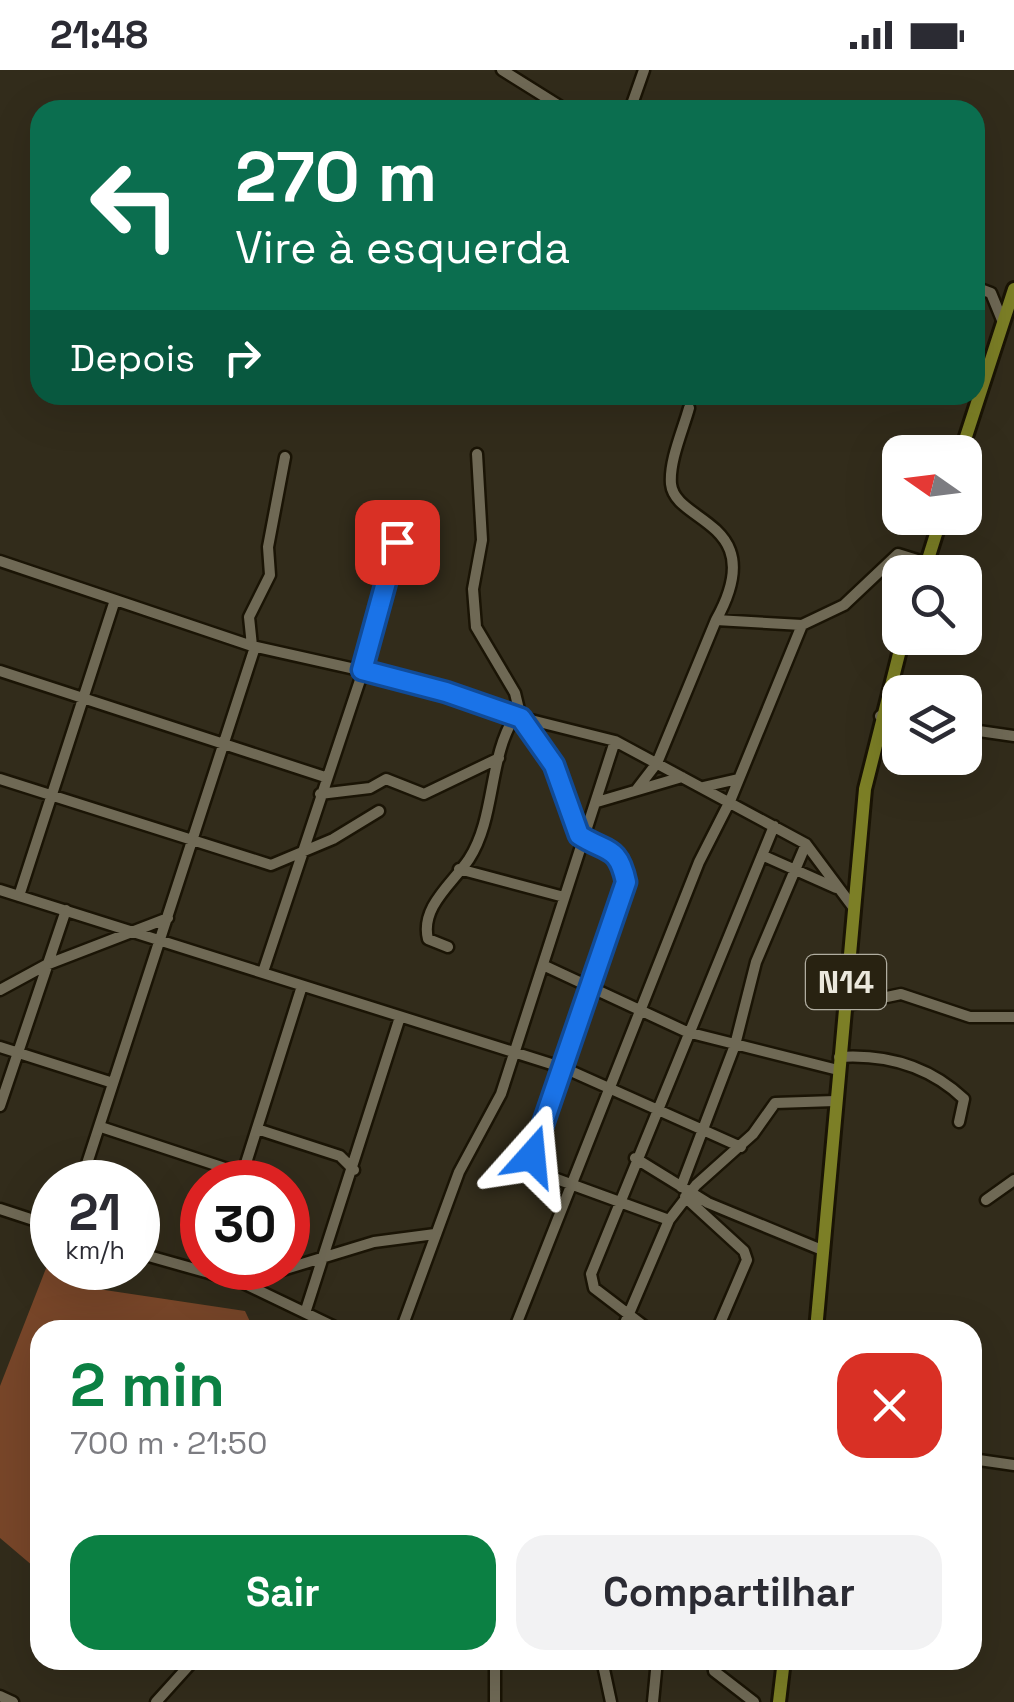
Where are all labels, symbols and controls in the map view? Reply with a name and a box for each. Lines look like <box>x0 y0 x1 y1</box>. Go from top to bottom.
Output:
text: 21:48 <box>50 11 148 59</box>
text: 270 m <box>235 132 437 221</box>
icon: left <box>70 140 200 270</box>
text: Vire à esquerda <box>235 219 570 276</box>
icon: right <box>215 330 270 385</box>
text: Depois <box>70 334 195 382</box>
north arrow <box>882 435 982 535</box>
map controls <box>882 435 982 775</box>
pin <box>355 500 440 585</box>
icon: arrive <box>370 515 425 570</box>
button: search <box>882 555 982 655</box>
button: layers <box>882 675 982 775</box>
road number: N14 <box>806 955 886 1009</box>
position arrow <box>480 1104 584 1208</box>
speed limit sign: 30 <box>180 1160 310 1290</box>
text: 21 <box>69 1181 121 1245</box>
text: km/h <box>65 1234 125 1266</box>
text: 2 min <box>70 1347 225 1424</box>
button: close <box>837 1353 942 1458</box>
text: 700 m · 21:50 <box>70 1423 267 1463</box>
button: Sair <box>70 1535 496 1650</box>
button: Compartilhar <box>516 1535 942 1650</box>

